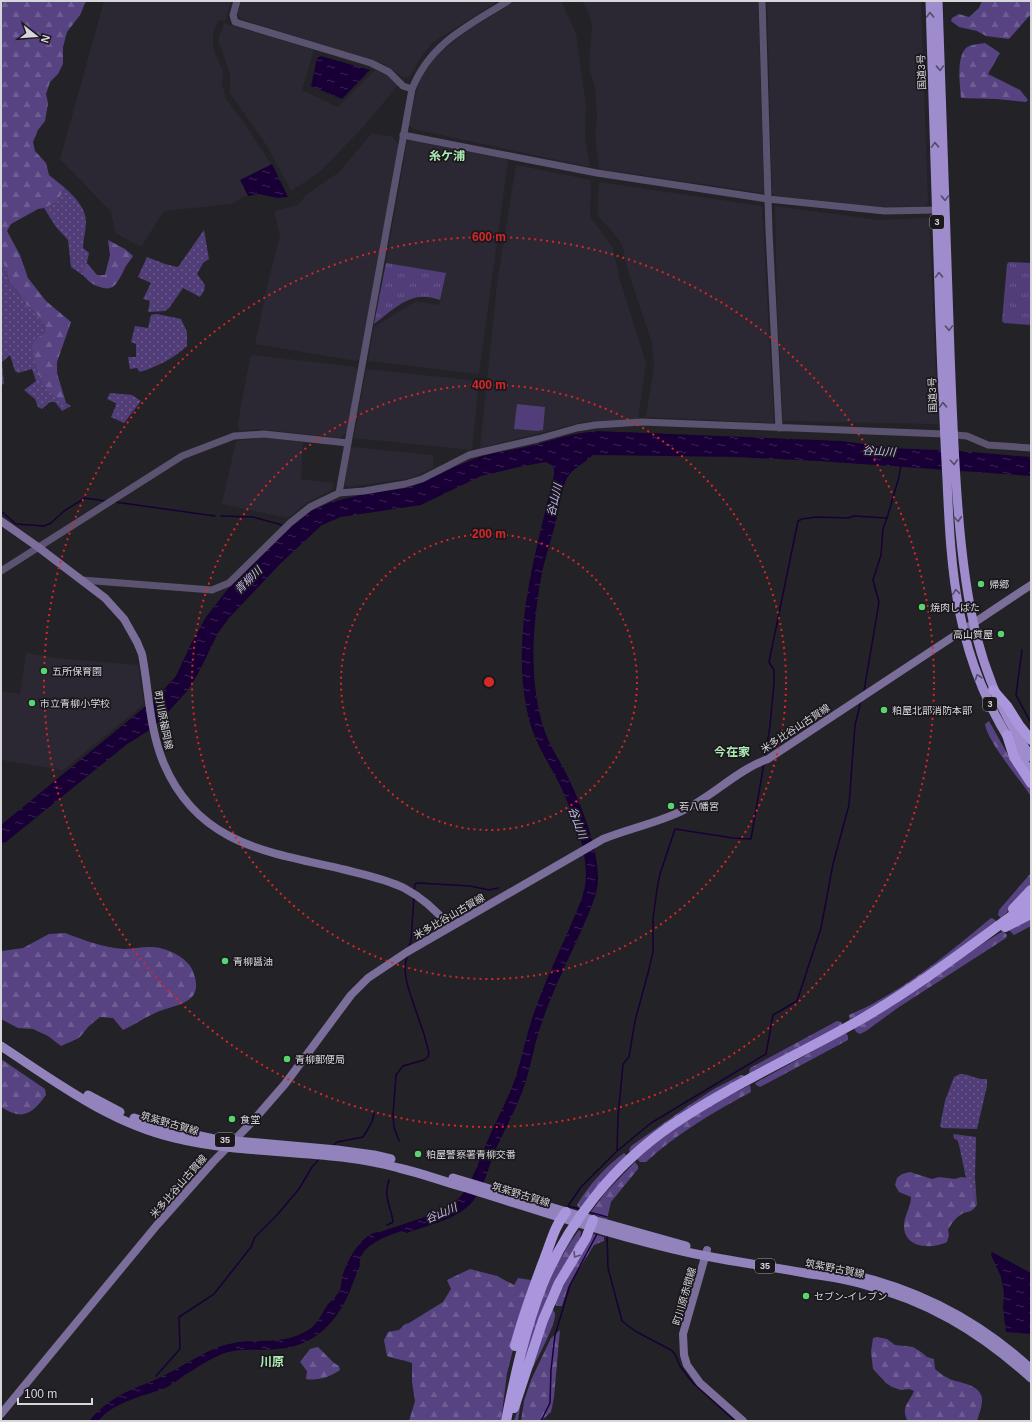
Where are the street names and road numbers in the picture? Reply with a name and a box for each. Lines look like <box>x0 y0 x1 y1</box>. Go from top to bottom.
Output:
street label: 国道3号 <box>915 54 928 90</box>
road number: 3 <box>930 215 944 229</box>
street label: 国道3号 <box>926 377 939 413</box>
street label: 町川原福岡線 <box>152 690 175 751</box>
road number: 3 <box>983 697 997 711</box>
street label: 米多比谷山古賀線 <box>759 702 832 755</box>
street label: 米多比谷山古賀線 <box>412 892 487 941</box>
street label: 筑紫野古賀線 <box>140 1110 200 1137</box>
road number: 35 <box>215 1133 235 1147</box>
street label: 米多比谷山古賀線 <box>148 1153 209 1220</box>
street label: 筑紫野古賀線 <box>491 1180 551 1209</box>
street label: 筑紫野古賀線 <box>804 1257 865 1280</box>
road number: 35 <box>755 1259 775 1273</box>
street label: 町川原赤間線 <box>671 1266 698 1326</box>

